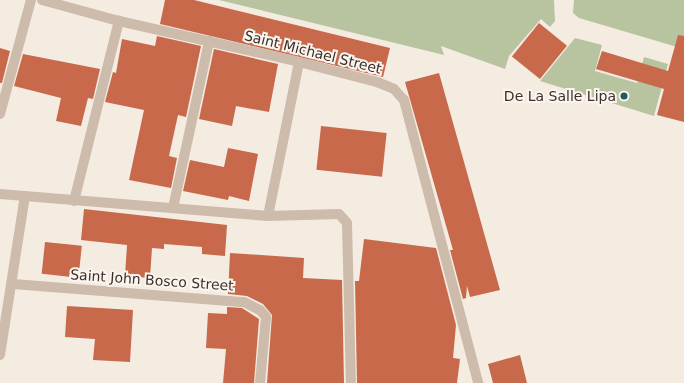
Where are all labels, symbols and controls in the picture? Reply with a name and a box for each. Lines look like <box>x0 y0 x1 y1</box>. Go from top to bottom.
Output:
street label: Saint Michael Street <box>243 27 383 77</box>
place label: De La Salle Lipa <box>504 88 616 104</box>
marker: De La Salle Lipa <box>619 91 629 101</box>
street label: Saint John Bosco Street <box>70 266 234 294</box>

